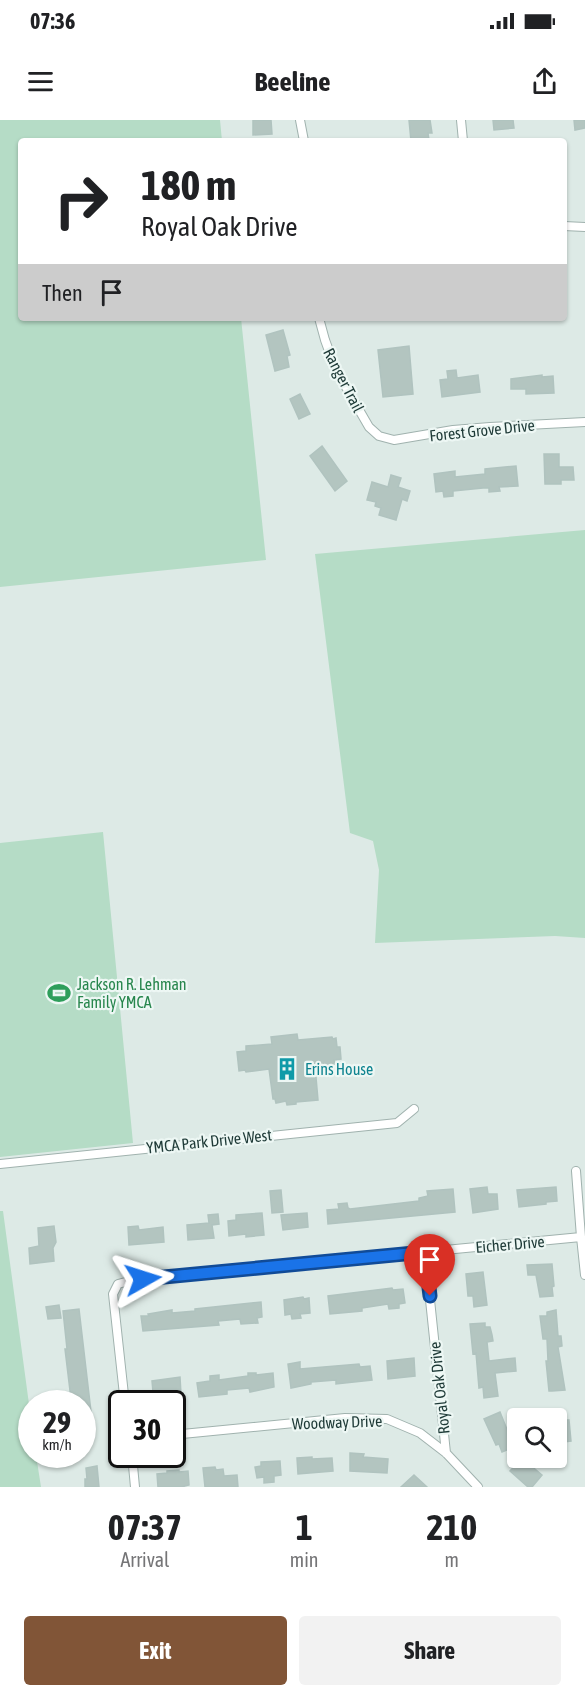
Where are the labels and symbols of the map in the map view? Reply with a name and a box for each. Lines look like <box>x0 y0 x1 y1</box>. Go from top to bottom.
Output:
street label: Ranger Trail <box>319 345 368 416</box>
street label: Forest Grove Drive <box>429 416 535 444</box>
place label: Jackson R. Lehman Family YMCA <box>77 975 187 1012</box>
sports icon: Jackson R. Lehman Family YMCA <box>46 980 72 1006</box>
building icon: Erins House <box>274 1056 300 1082</box>
place label: Erins House <box>305 1060 373 1078</box>
street label: YMCA Park Drive West <box>145 1125 273 1157</box>
street label: Eicher Drive <box>475 1232 545 1256</box>
pin <box>404 1234 455 1296</box>
position arrow <box>111 1247 175 1311</box>
street label: Royal Oak Drive <box>425 1341 454 1435</box>
speed limit sign: 30 <box>108 1390 186 1468</box>
street label: Woodway Drive <box>292 1411 383 1434</box>

